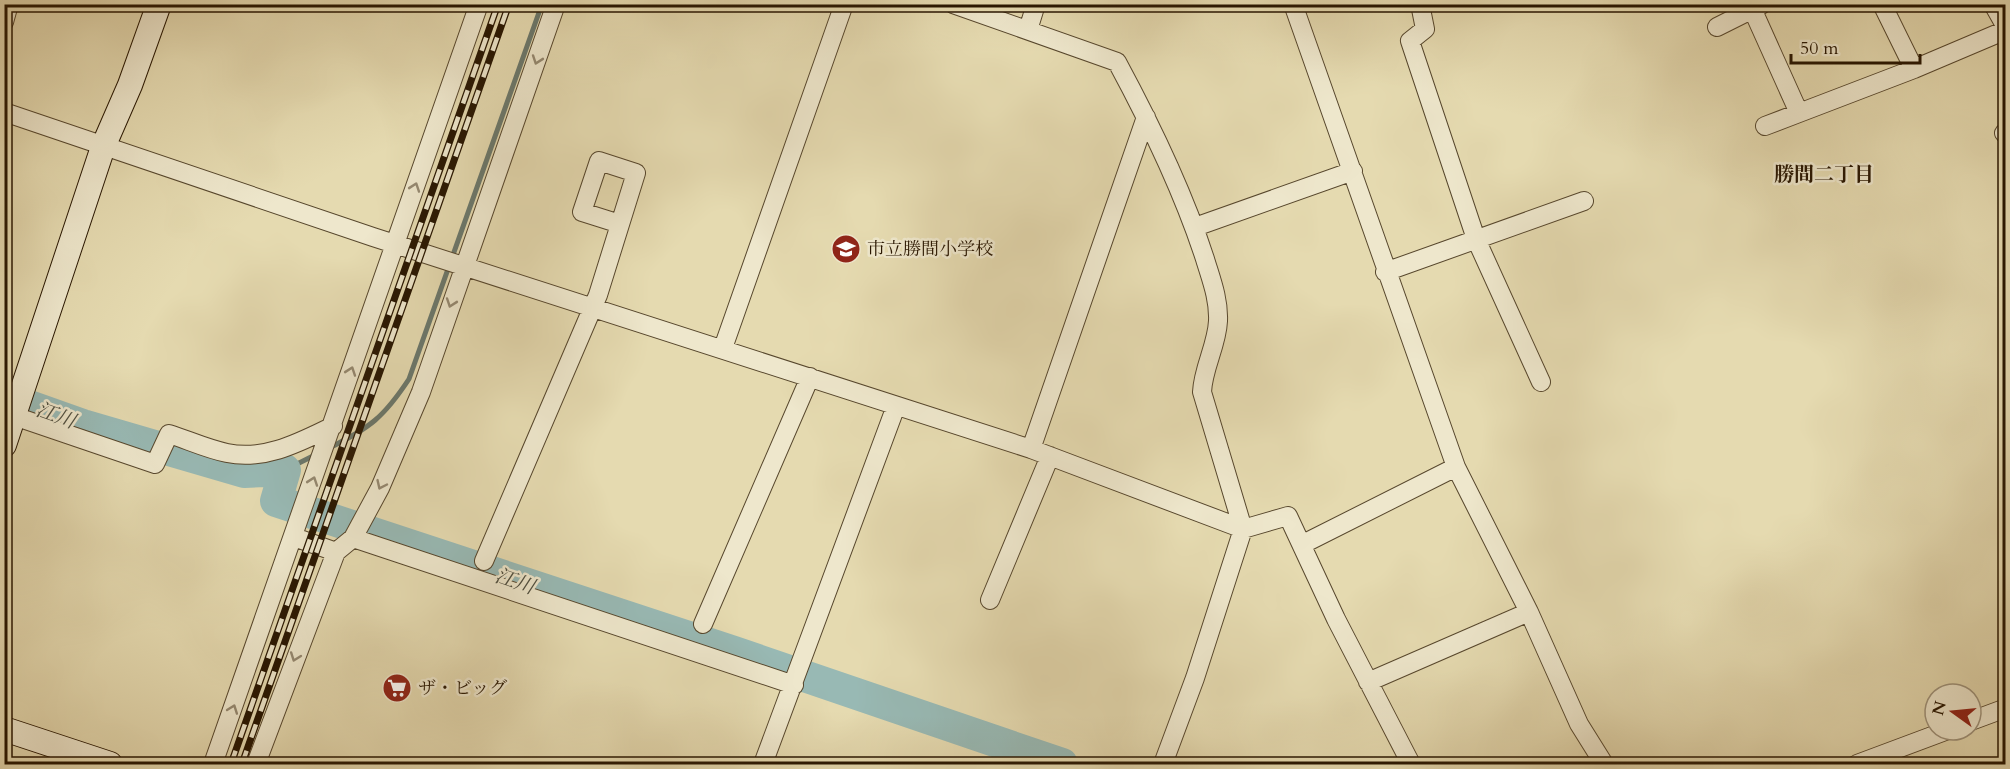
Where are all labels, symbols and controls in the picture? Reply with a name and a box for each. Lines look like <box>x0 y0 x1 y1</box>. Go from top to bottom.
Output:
scale bar <box>1791 27 1920 65</box>
text: 50 m <box>1800 36 1839 61</box>
one-way arrow <box>532 54 545 65</box>
district label: 勝間二丁目 <box>1774 161 1874 188</box>
one-way arrow <box>408 182 420 192</box>
school or university icon: 市立勝間小学校 <box>830 233 862 265</box>
place label: 市立勝間小学校 <box>867 237 993 262</box>
one-way arrow <box>446 297 459 308</box>
one-way arrow <box>344 366 357 377</box>
water label: 江川 <box>32 396 81 436</box>
one-way arrow <box>306 477 319 487</box>
one-way arrow <box>377 478 389 489</box>
water label: 江川 <box>492 562 540 601</box>
one-way arrow <box>289 651 302 662</box>
supermarket icon: ザ・ビッグ <box>381 672 413 704</box>
place label: ザ・ビッグ <box>418 676 507 701</box>
north arrow <box>1923 682 1983 742</box>
text: N <box>1927 699 1952 718</box>
one-way arrow <box>225 704 238 715</box>

